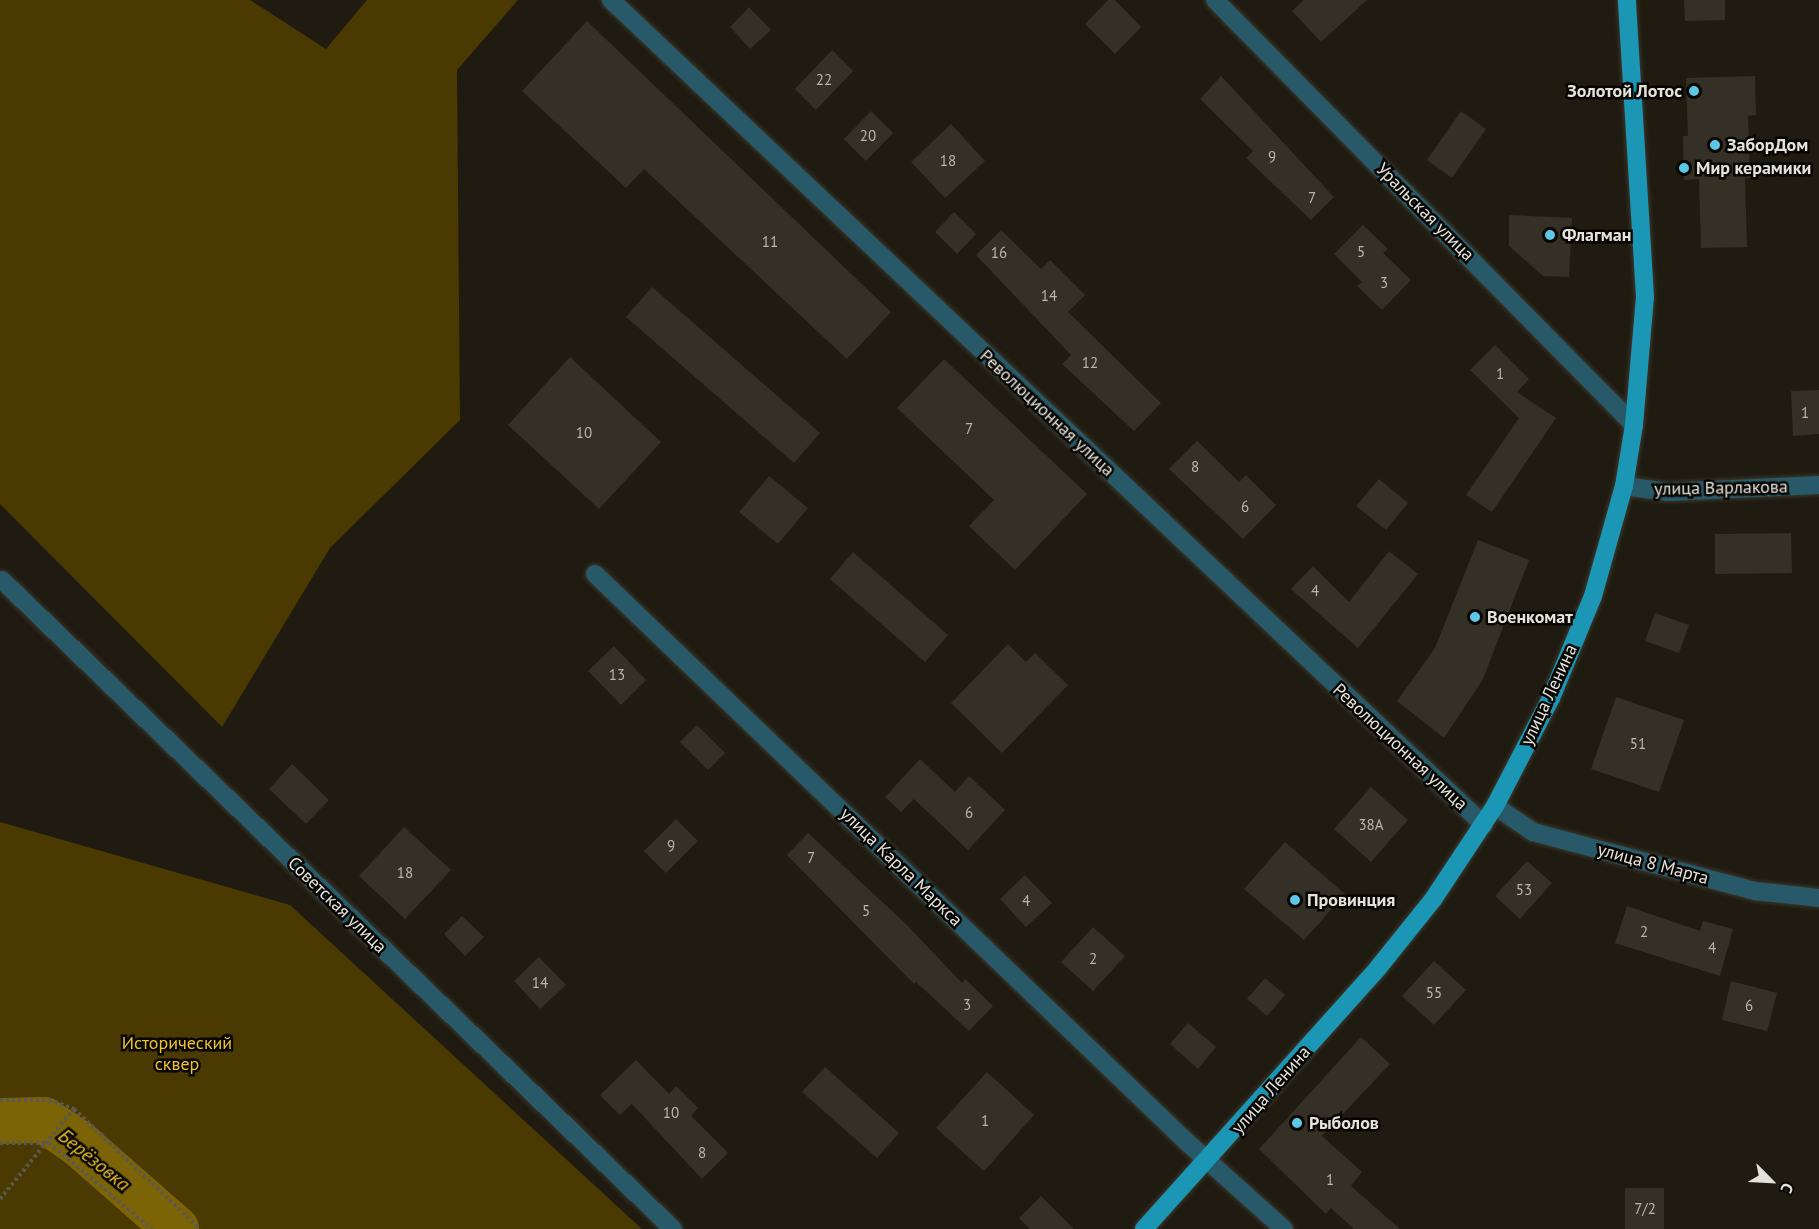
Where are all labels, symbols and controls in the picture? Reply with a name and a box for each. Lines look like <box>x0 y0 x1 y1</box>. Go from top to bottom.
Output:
house number: 22 <box>816 71 832 89</box>
place label: Золотой Лотос <box>1567 80 1682 102</box>
marker: Золотой Лотос <box>1687 84 1701 98</box>
house number: 20 <box>860 127 876 145</box>
place label: ЗаборДом <box>1727 134 1808 156</box>
marker: ЗаборДом <box>1708 138 1722 152</box>
house number: 9 <box>1268 148 1276 166</box>
house number: 18 <box>940 152 956 170</box>
place label: Мир керамики <box>1696 157 1811 179</box>
street label: Уральская улица <box>1372 159 1478 265</box>
marker: Мир керамики <box>1677 161 1691 175</box>
house number: 7 <box>1308 189 1316 207</box>
place label: Флагман <box>1562 224 1631 246</box>
marker: Флагман <box>1543 228 1557 242</box>
house number: 11 <box>762 233 778 251</box>
house number: 5 <box>1357 243 1365 261</box>
house number: 16 <box>991 244 1007 262</box>
house number: 3 <box>1380 274 1388 292</box>
house number: 14 <box>1041 287 1057 305</box>
street label: Революционная улица <box>975 345 1119 481</box>
house number: 12 <box>1082 354 1098 372</box>
house number: 1 <box>1496 365 1504 383</box>
house number: 1 <box>1801 404 1809 422</box>
house number: 7 <box>965 420 973 438</box>
house number: 10 <box>576 424 592 442</box>
house number: 8 <box>1191 458 1199 476</box>
street label: улица Варлакова <box>1654 476 1788 500</box>
house number: 6 <box>1241 498 1249 516</box>
house number: 4 <box>1311 582 1319 600</box>
place label: Военкомат <box>1487 606 1573 628</box>
marker: Военкомат <box>1468 610 1482 624</box>
street label: улица Ленина <box>1516 641 1582 749</box>
house number: 13 <box>609 666 625 684</box>
street label: Революционная улица <box>1328 679 1472 815</box>
house number: 51 <box>1630 735 1646 753</box>
street label: улица Карла Маркса <box>835 803 967 931</box>
house number: 6 <box>965 804 973 822</box>
house number: 38А <box>1358 816 1384 834</box>
house number: 9 <box>667 837 675 855</box>
street label: улица 8 Марта <box>1595 839 1711 889</box>
house number: 7 <box>807 849 815 867</box>
street label: Советская улица <box>283 852 391 958</box>
house number: 18 <box>397 864 413 882</box>
house number: 53 <box>1516 881 1532 899</box>
place label: Провинция <box>1307 889 1395 911</box>
house number: 4 <box>1022 892 1030 910</box>
marker: Провинция <box>1288 893 1302 907</box>
house number: 5 <box>862 902 870 920</box>
house number: 2 <box>1640 923 1648 941</box>
house number: 4 <box>1708 939 1716 957</box>
house number: 2 <box>1089 950 1097 968</box>
house number: 14 <box>532 974 548 992</box>
house number: 55 <box>1426 984 1442 1002</box>
house number: 3 <box>963 996 971 1014</box>
house number: 6 <box>1745 997 1753 1015</box>
park label: Исторический сквер <box>122 1033 232 1076</box>
street label: улица Ленина <box>1227 1042 1315 1138</box>
house number: 10 <box>663 1104 679 1122</box>
house number: 1 <box>981 1112 989 1130</box>
place label: Рыболов <box>1309 1112 1379 1134</box>
marker: Рыболов <box>1290 1116 1304 1130</box>
water label: Берёзовка <box>53 1124 135 1196</box>
house number: 8 <box>698 1144 706 1162</box>
north arrow <box>1741 1151 1801 1211</box>
house number: 1 <box>1326 1171 1334 1189</box>
text: С <box>1776 1180 1798 1196</box>
house number: 7/2 <box>1634 1200 1656 1218</box>

